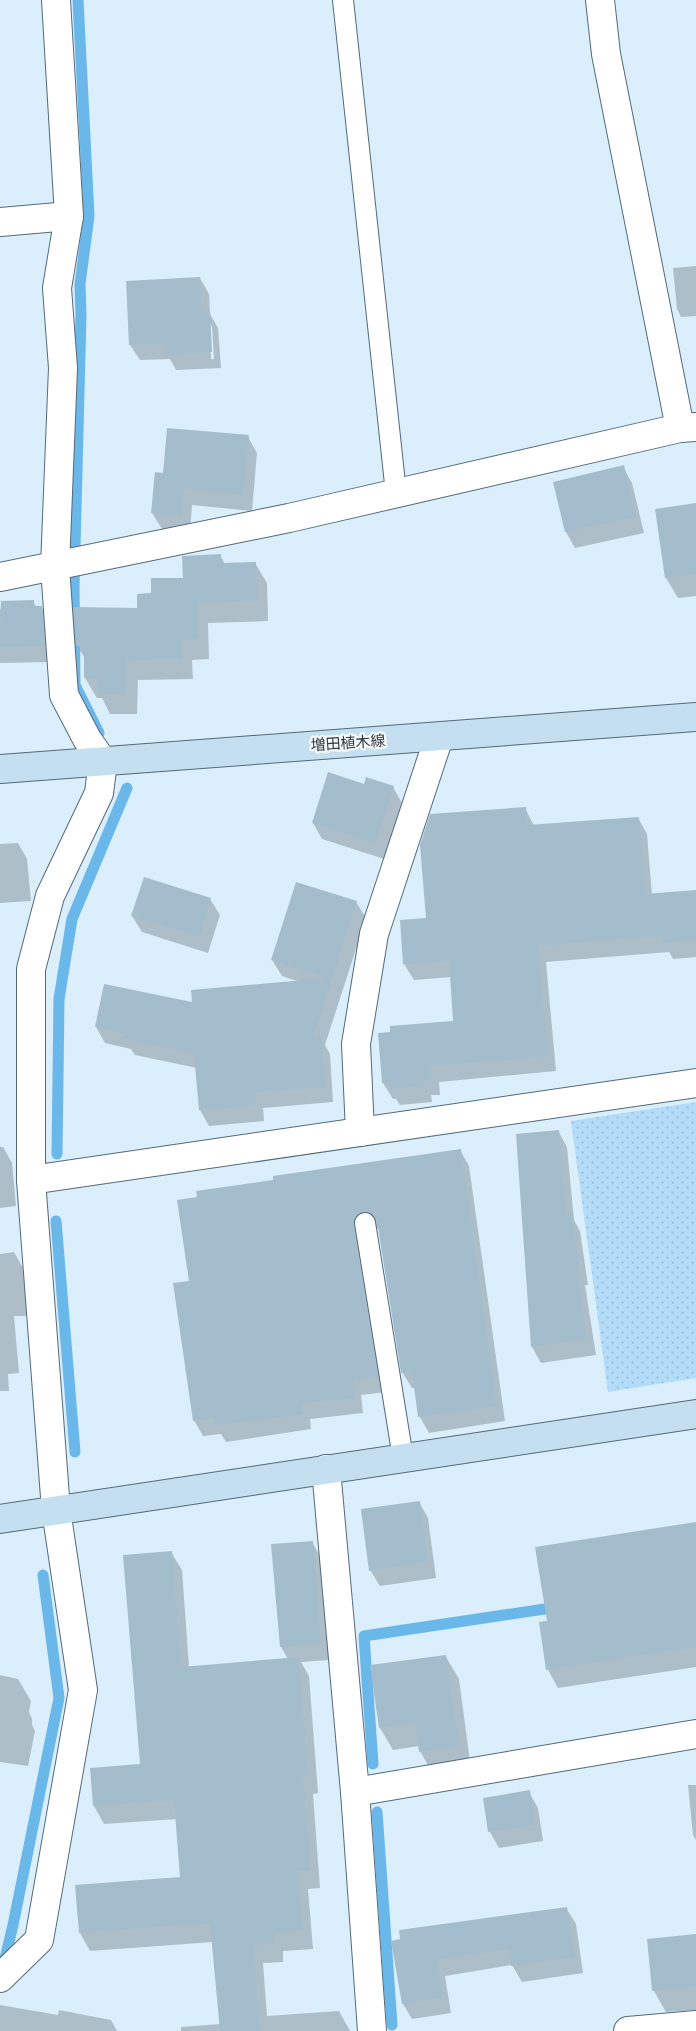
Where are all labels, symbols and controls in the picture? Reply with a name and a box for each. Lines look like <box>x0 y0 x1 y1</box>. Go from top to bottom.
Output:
street label: 増田植木線 <box>310 731 386 755</box>

